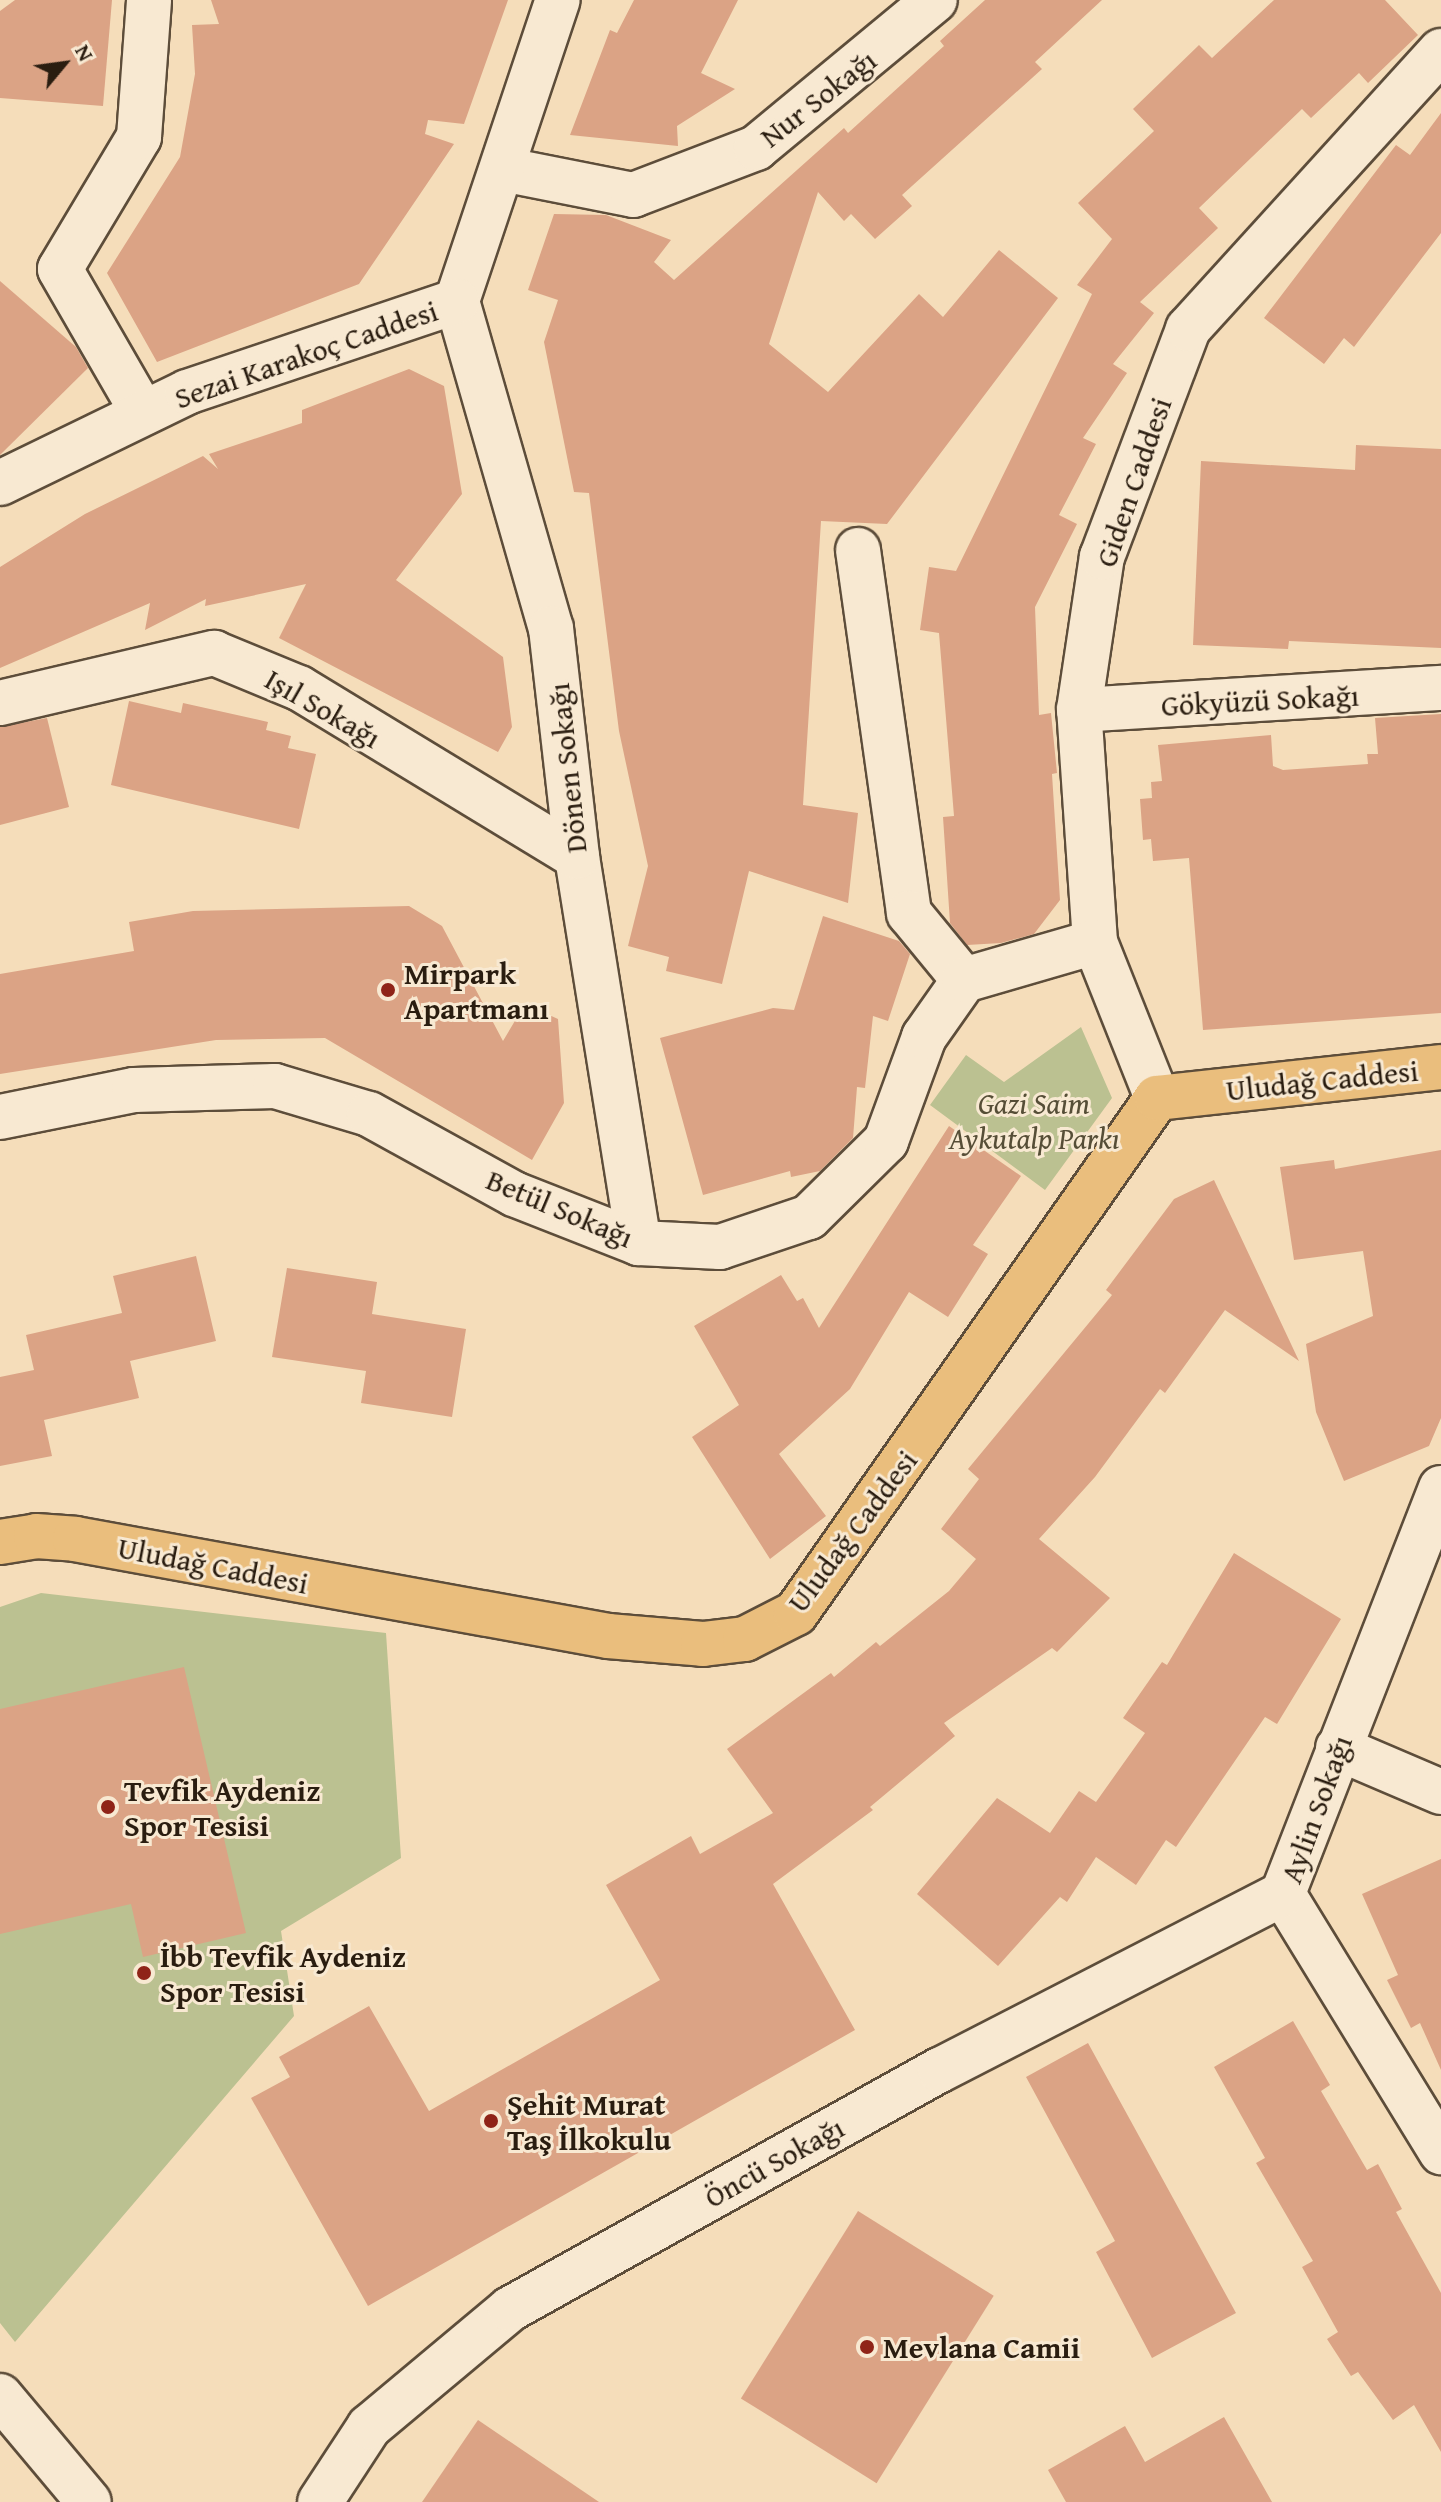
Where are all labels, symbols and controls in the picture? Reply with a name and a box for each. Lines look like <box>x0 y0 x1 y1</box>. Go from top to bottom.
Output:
north arrow <box>24 24 104 104</box>
text: N <box>67 38 103 67</box>
street label: Nur Sokağı <box>753 41 883 155</box>
street label: Sezai Karakoç Caddesi <box>170 292 442 416</box>
street label: Giden Caddesi <box>1087 393 1179 571</box>
street label: Işıl Sokağı <box>259 661 387 755</box>
street label: Gökyüzü Sokağı <box>1160 677 1360 723</box>
street label: Dönen Sokağı <box>540 681 594 855</box>
place label: Mirpark Apartmanı <box>404 955 549 1026</box>
marker: Mirpark Apartmanı <box>379 981 397 999</box>
street label: Uludağ Caddesi <box>1224 1052 1420 1108</box>
park label: Gazi Saim Aykutalp Parkı <box>949 1085 1119 1156</box>
street label: Betül Sokağı <box>481 1161 639 1255</box>
street label: Uludağ Caddesi <box>780 1443 924 1619</box>
street label: Uludağ Caddesi <box>115 1529 311 1601</box>
street label: Aylin Sokağı <box>1273 1730 1359 1888</box>
place label: Tevfik Aydeniz Spor Tesisi <box>124 1772 320 1842</box>
marker: Tevfik Aydeniz Spor Tesisi <box>99 1798 117 1816</box>
place label: İbb Tevfik Aydeniz Spor Tesisi <box>160 1938 406 2008</box>
marker: İbb Tevfik Aydeniz Spor Tesisi <box>135 1964 153 1982</box>
place label: Şehit Murat Taş İlkokulu <box>507 2086 671 2156</box>
street label: Öncü Sokağı <box>698 2109 850 2215</box>
marker: Şehit Murat Taş İlkokulu <box>482 2112 500 2130</box>
place label: Mevlana Camii <box>883 2329 1080 2365</box>
marker: Mevlana Camii <box>858 2338 876 2356</box>

